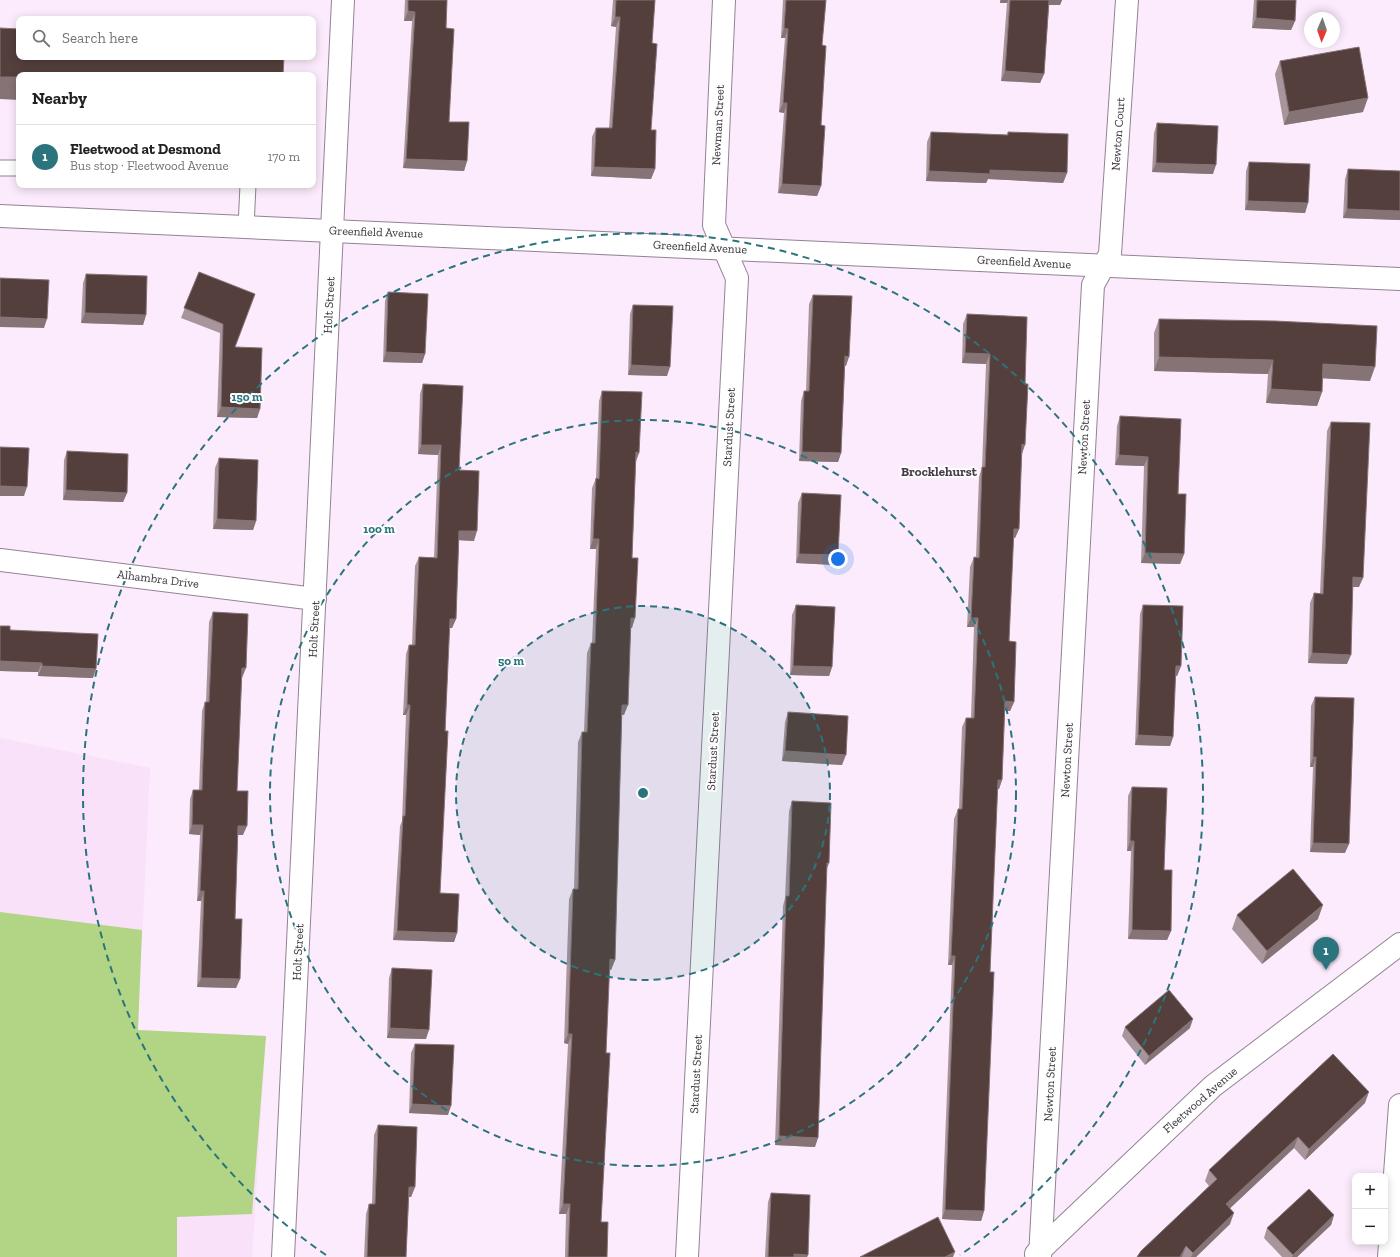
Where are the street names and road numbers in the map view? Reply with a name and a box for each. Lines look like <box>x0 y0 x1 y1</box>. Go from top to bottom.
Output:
street label: Newman Street <box>709 84 727 166</box>
street label: Newton Court <box>1108 96 1128 171</box>
street label: Greenfield Avenue <box>329 223 424 241</box>
street label: Greenfield Avenue <box>653 238 748 256</box>
street label: Greenfield Avenue <box>977 253 1072 271</box>
street label: Holt Street <box>321 276 338 334</box>
street label: Stardust Street <box>720 387 738 467</box>
street label: Newton Street <box>1075 399 1093 475</box>
street label: Alhambra Drive <box>116 567 200 591</box>
street label: Holt Street <box>306 600 323 658</box>
street label: Stardust Street <box>704 711 722 791</box>
street label: Newton Street <box>1058 722 1076 798</box>
street label: Holt Street <box>290 923 307 981</box>
street label: Stardust Street <box>687 1034 705 1114</box>
street label: Newton Street <box>1041 1046 1059 1122</box>
street label: Fleetwood Avenue <box>1160 1064 1240 1136</box>

